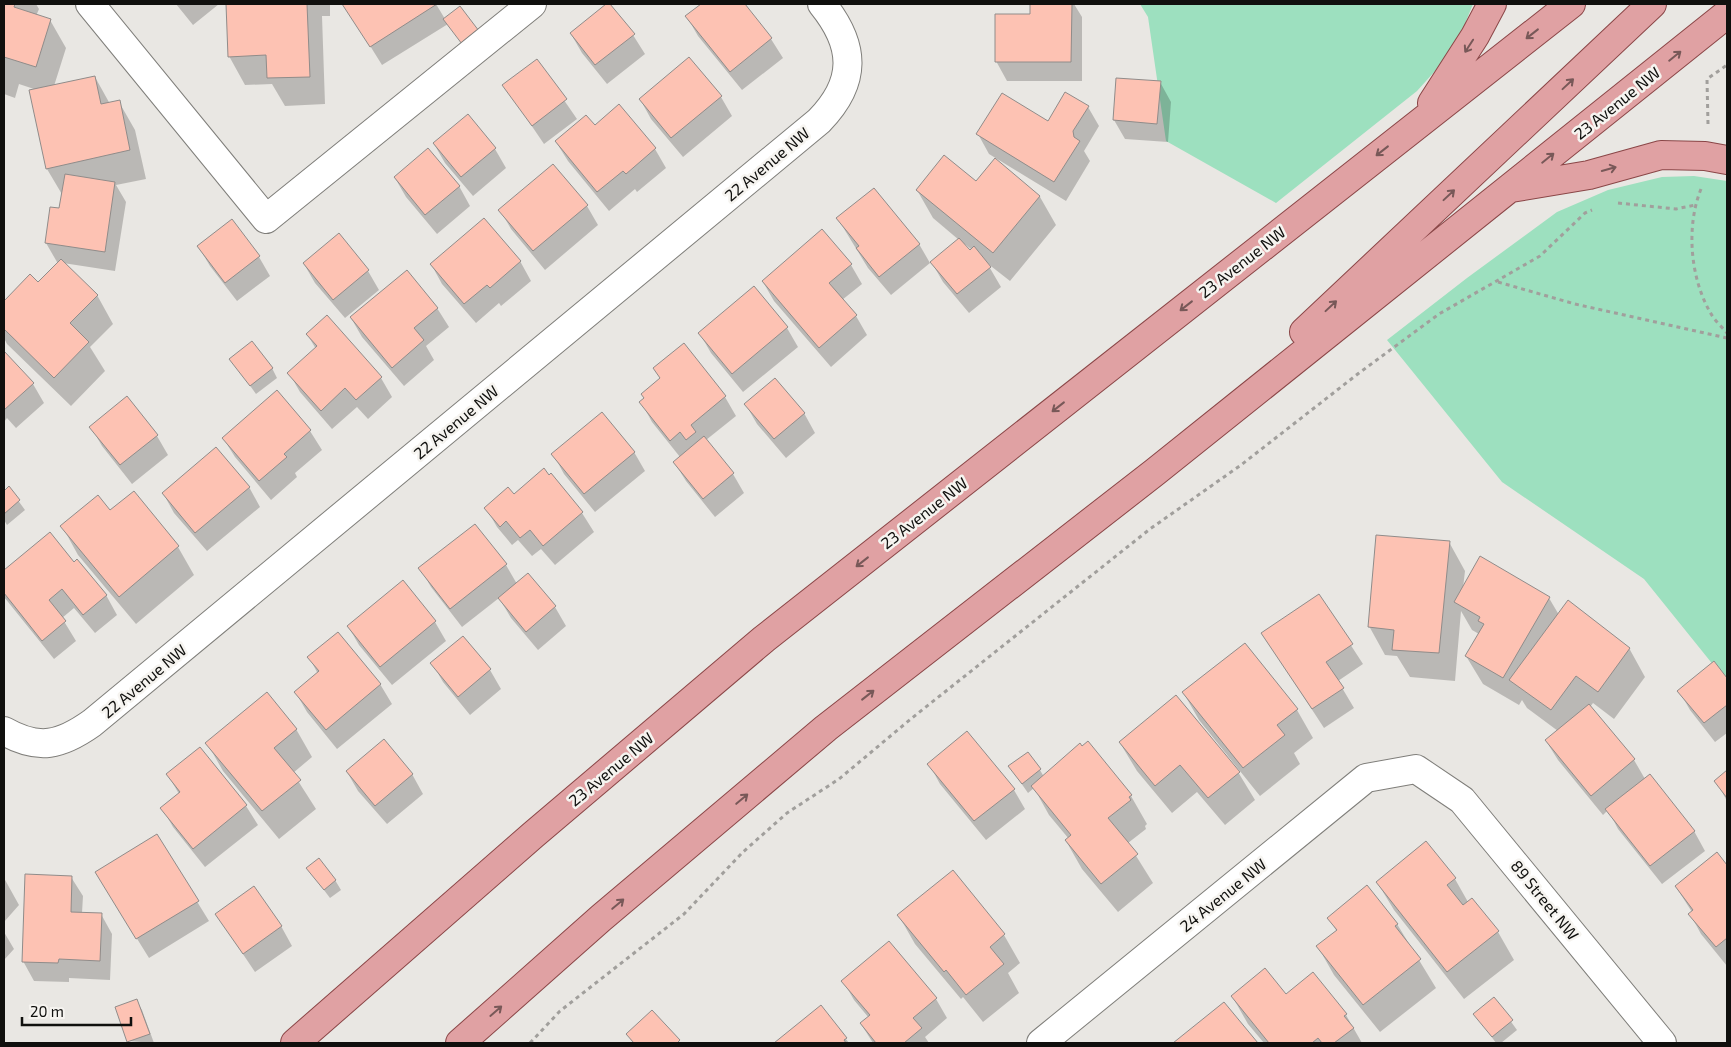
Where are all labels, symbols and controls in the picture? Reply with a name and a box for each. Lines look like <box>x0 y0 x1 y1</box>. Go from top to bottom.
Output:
one-way arrow <box>1526 28 1539 39</box>
one-way arrow <box>1463 39 1473 53</box>
one-way arrow <box>1668 51 1681 62</box>
street label: 23 Avenue NW <box>1570 62 1663 143</box>
one-way arrow <box>1561 78 1574 90</box>
street label: 22 Avenue NW <box>720 123 813 205</box>
one-way arrow <box>1376 146 1389 157</box>
one-way arrow <box>1541 152 1554 163</box>
one-way arrow <box>1601 164 1617 174</box>
one-way arrow <box>1443 189 1456 201</box>
street label: 23 Avenue NW <box>1195 222 1289 301</box>
one-way arrow <box>1325 300 1337 312</box>
one-way arrow <box>1180 301 1193 312</box>
street label: 22 Avenue NW <box>409 381 502 463</box>
one-way arrow <box>1052 402 1065 413</box>
street label: 23 Avenue NW <box>877 473 971 552</box>
one-way arrow <box>855 557 869 567</box>
street label: 22 Avenue NW <box>97 640 190 722</box>
one-way arrow <box>861 690 874 701</box>
street label: 23 Avenue NW <box>564 728 657 810</box>
one-way arrow <box>736 793 749 804</box>
street label: 24 Avenue NW <box>1176 854 1270 935</box>
street label: 89 Street NW <box>1508 856 1583 943</box>
one-way arrow <box>612 898 625 909</box>
scale bar <box>22 994 131 1026</box>
text: 20 m <box>30 1002 64 1020</box>
one-way arrow <box>490 1005 503 1017</box>

